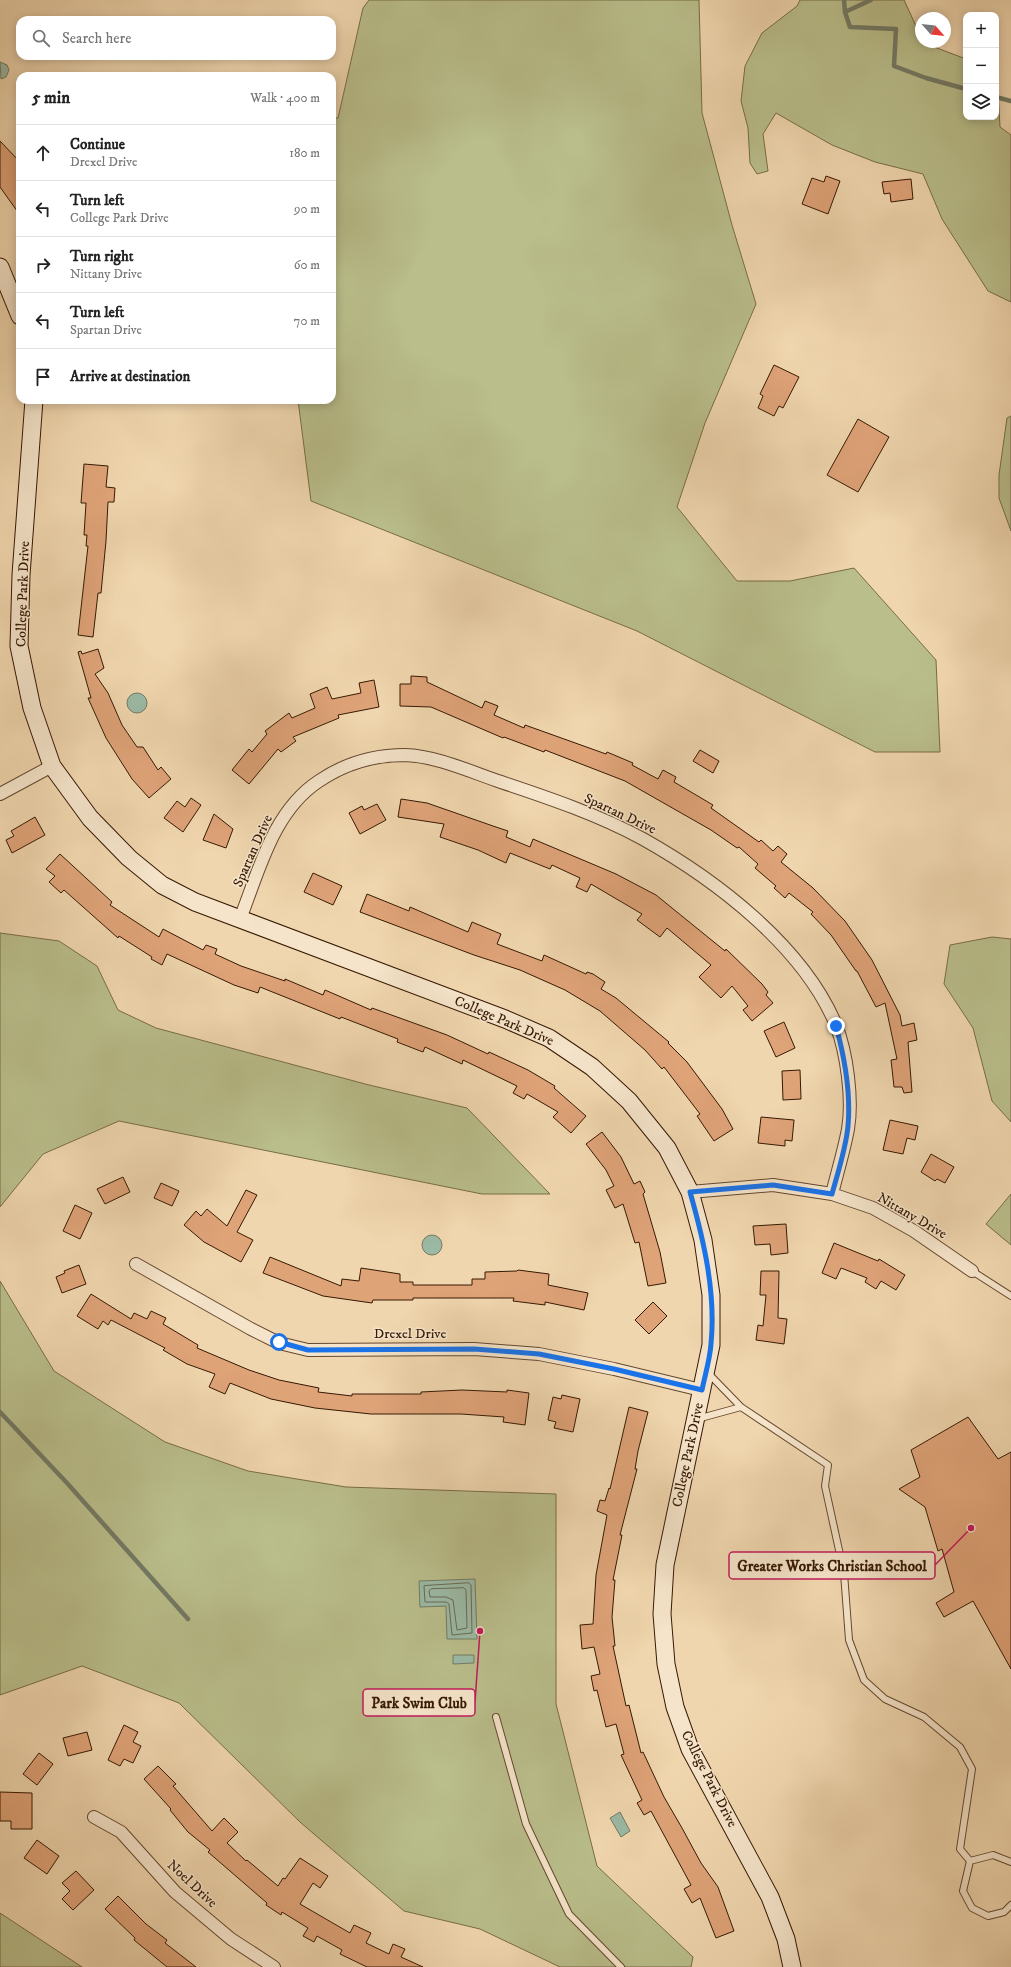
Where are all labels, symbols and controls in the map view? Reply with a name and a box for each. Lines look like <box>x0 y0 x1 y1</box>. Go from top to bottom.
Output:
north arrow <box>915 12 951 48</box>
map controls <box>963 12 999 120</box>
button: + <box>963 12 999 48</box>
search box <box>16 16 336 60</box>
icon: search <box>30 27 52 49</box>
text: Search here <box>62 29 131 48</box>
button: − <box>963 48 999 84</box>
button: layers <box>963 84 999 120</box>
text: 5 min <box>32 87 70 109</box>
text: Walk · 400 m <box>250 90 320 106</box>
text: Continue <box>70 135 125 154</box>
icon: ahead <box>32 142 54 164</box>
text: 180 m <box>289 145 320 161</box>
text: Drexel Drive <box>70 154 137 170</box>
text: Turn left <box>70 191 124 210</box>
icon: left <box>32 198 54 220</box>
text: 90 m <box>294 201 320 217</box>
text: College Park Drive <box>70 210 169 226</box>
text: Turn right <box>70 247 133 266</box>
icon: right <box>32 254 54 276</box>
text: 60 m <box>294 257 320 273</box>
text: Nittany Drive <box>70 266 142 282</box>
text: Turn left <box>70 303 124 322</box>
icon: left <box>32 310 54 332</box>
text: 70 m <box>294 313 320 329</box>
text: Spartan Drive <box>70 322 142 338</box>
icon: arrive <box>32 366 54 388</box>
text: Arrive at destination <box>70 367 190 386</box>
street label: College Park Drive <box>12 540 34 647</box>
street label: Spartan Drive <box>581 789 659 839</box>
street label: Spartan Drive <box>229 812 277 890</box>
street label: College Park Drive <box>452 992 557 1050</box>
route end <box>827 1017 845 1035</box>
street label: Nittany Drive <box>874 1189 950 1243</box>
street label: Drexel Drive <box>374 1325 446 1343</box>
route start <box>270 1333 288 1351</box>
street label: College Park Drive <box>668 1401 708 1509</box>
callout: Greater Works Christian School <box>729 1552 935 1579</box>
text: Greater Works Christian School <box>737 1557 927 1576</box>
callout: Park Swim Club <box>363 1689 475 1716</box>
text: Park Swim Club <box>371 1694 467 1713</box>
street label: College Park Drive <box>677 1728 741 1831</box>
street label: Noel Drive <box>163 1856 221 1912</box>

